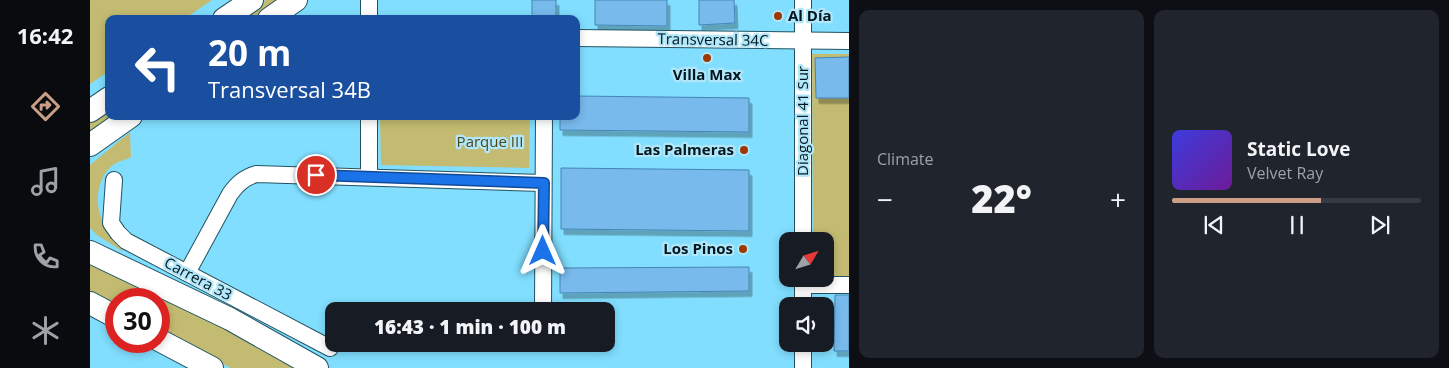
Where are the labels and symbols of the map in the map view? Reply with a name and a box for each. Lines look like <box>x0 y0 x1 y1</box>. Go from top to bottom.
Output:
place label: Al Día <box>788 5 832 25</box>
marker: Al Día <box>772 10 784 22</box>
street label: Transversal 34C <box>657 28 769 50</box>
marker: Villa Max <box>701 52 713 64</box>
place label: Villa Max <box>673 64 741 84</box>
street label: Diagonal 41 Sur <box>792 66 812 176</box>
park label: Parque III <box>457 131 523 151</box>
place label: Las Palmeras <box>635 139 734 159</box>
marker: Las Palmeras <box>738 144 750 156</box>
pin <box>295 154 337 196</box>
position arrow <box>516 224 568 276</box>
north arrow <box>779 232 834 288</box>
place label: Los Pinos <box>663 238 733 258</box>
marker: Los Pinos <box>737 243 749 255</box>
street label: Carrera 33 <box>161 252 236 304</box>
speed limit sign: 30 <box>105 288 170 353</box>

